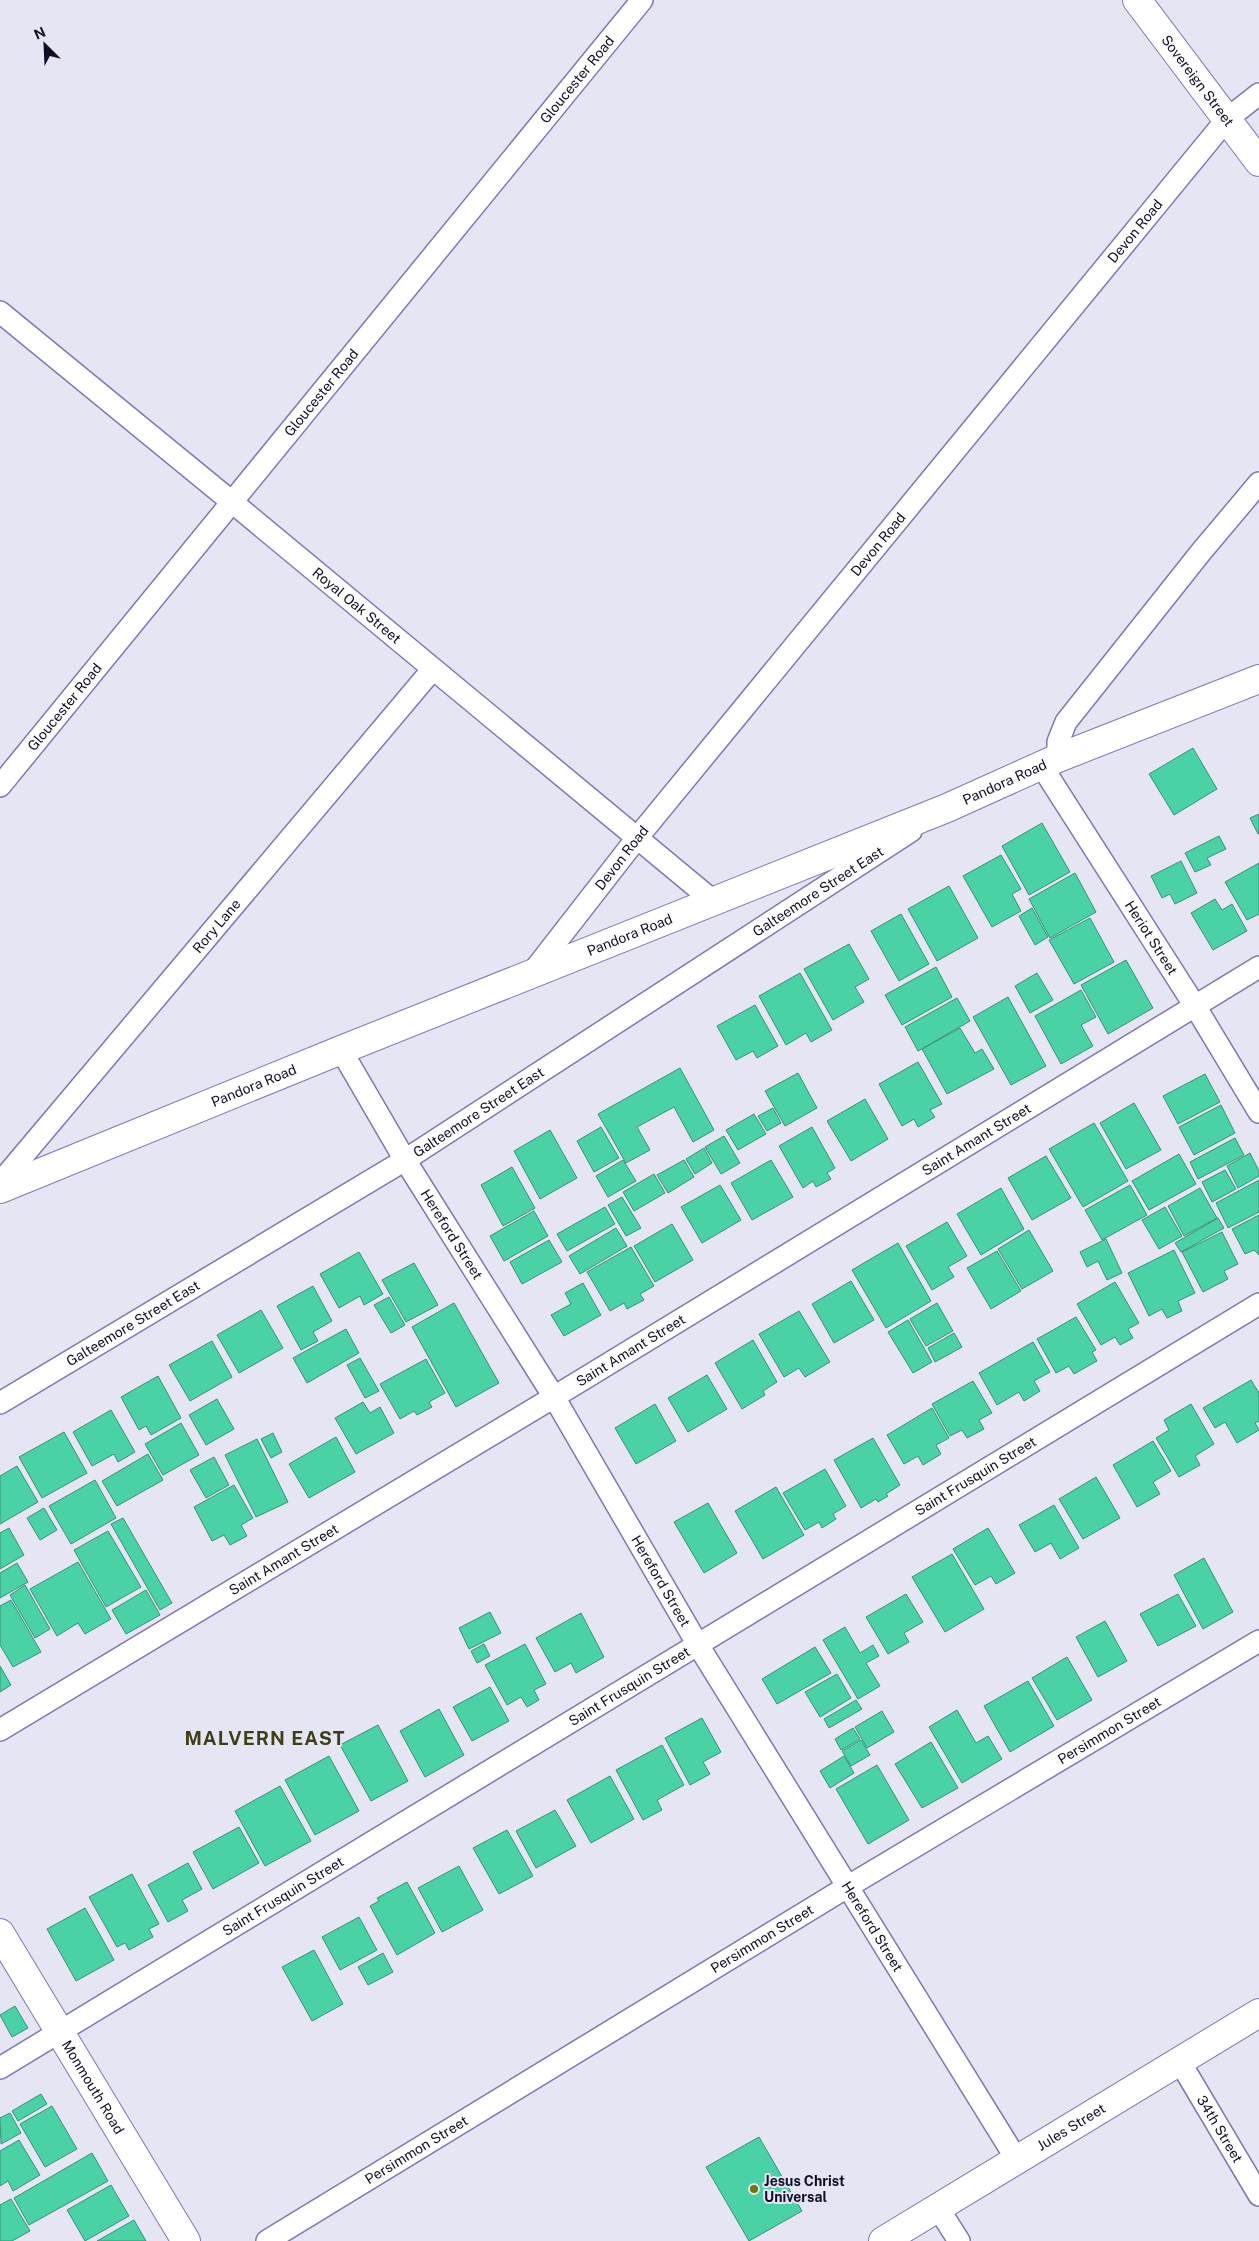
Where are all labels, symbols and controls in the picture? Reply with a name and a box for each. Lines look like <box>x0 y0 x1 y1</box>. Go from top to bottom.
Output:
north arrow <box>20 20 70 70</box>
text: N <box>31 24 48 43</box>
street label: Sovereign Street <box>1158 32 1237 129</box>
street label: Gloucester Road <box>537 33 617 127</box>
street label: Devon Road <box>1104 196 1166 266</box>
street label: Gloucester Road <box>281 346 362 439</box>
street label: Devon Road <box>847 509 909 579</box>
street label: Royal Oak Street <box>309 564 404 647</box>
street label: Gloucester Road <box>24 660 105 754</box>
street label: Pandora Road <box>960 756 1049 808</box>
street label: Devon Road <box>592 822 652 893</box>
street label: Galteemore Street East <box>750 843 886 940</box>
street label: Rory Lane <box>189 896 244 956</box>
street label: Heriot Street <box>1122 898 1181 978</box>
street label: Pandora Road <box>585 911 675 959</box>
street label: Pandora Road <box>209 1061 299 1110</box>
street label: Galteemore Street East <box>410 1064 547 1160</box>
street label: Saint Amant Street <box>919 1100 1034 1179</box>
street label: Hereford Street <box>417 1186 486 1282</box>
street label: Galteemore Street East <box>63 1277 202 1369</box>
street label: Saint Amant Street <box>573 1311 688 1390</box>
street label: Saint Frusquin Street <box>912 1433 1039 1519</box>
street label: Saint Amant Street <box>226 1521 341 1598</box>
street label: Hereford Street <box>628 1532 694 1630</box>
street label: Saint Frusquin Street <box>566 1643 693 1729</box>
street label: Persimmon Street <box>1055 1693 1164 1767</box>
district label: MALVERN EAST <box>184 1727 346 1749</box>
street label: Saint Frusquin Street <box>219 1853 347 1939</box>
street label: Hereford Street <box>838 1878 906 1974</box>
street label: Persimmon Street <box>708 1901 816 1976</box>
street label: Monmouth Road <box>59 2037 127 2137</box>
street label: 34th Street <box>1194 2093 1246 2166</box>
street label: Jules Street <box>1034 2100 1108 2154</box>
street label: Persimmon Street <box>362 2112 471 2187</box>
place label: Jesus Christ Universal <box>764 2173 845 2205</box>
marker: Jesus Christ Universal <box>748 2183 760 2195</box>

